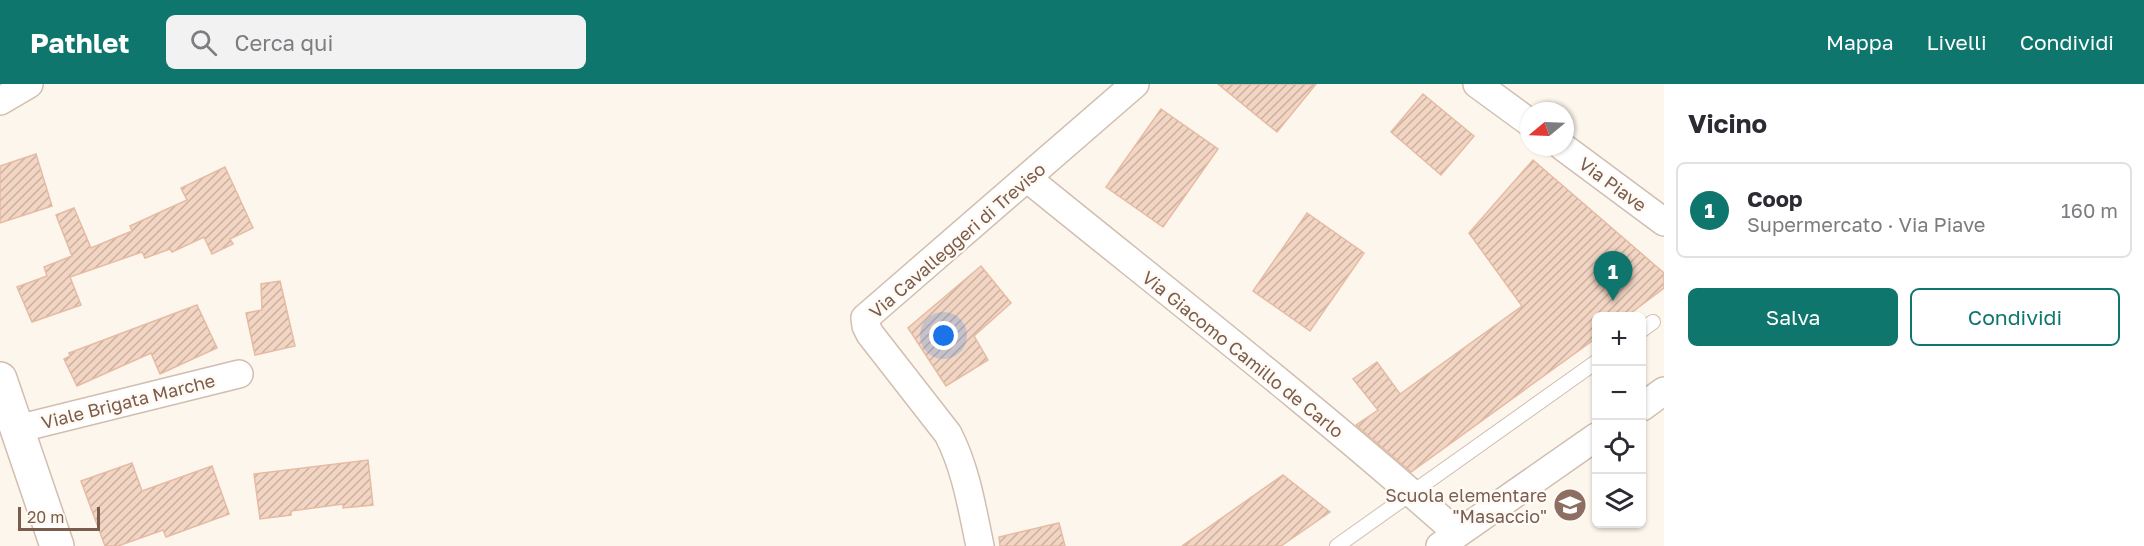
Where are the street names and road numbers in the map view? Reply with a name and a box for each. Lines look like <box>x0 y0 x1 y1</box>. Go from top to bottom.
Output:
street label: Via Piave <box>1575 152 1651 216</box>
street label: Via Cavalleggeri di Treviso <box>864 158 1050 322</box>
street label: Via Giacomo Camillo de Carlo <box>1138 266 1348 442</box>
street label: Viale Brigata Marche <box>39 369 217 433</box>

